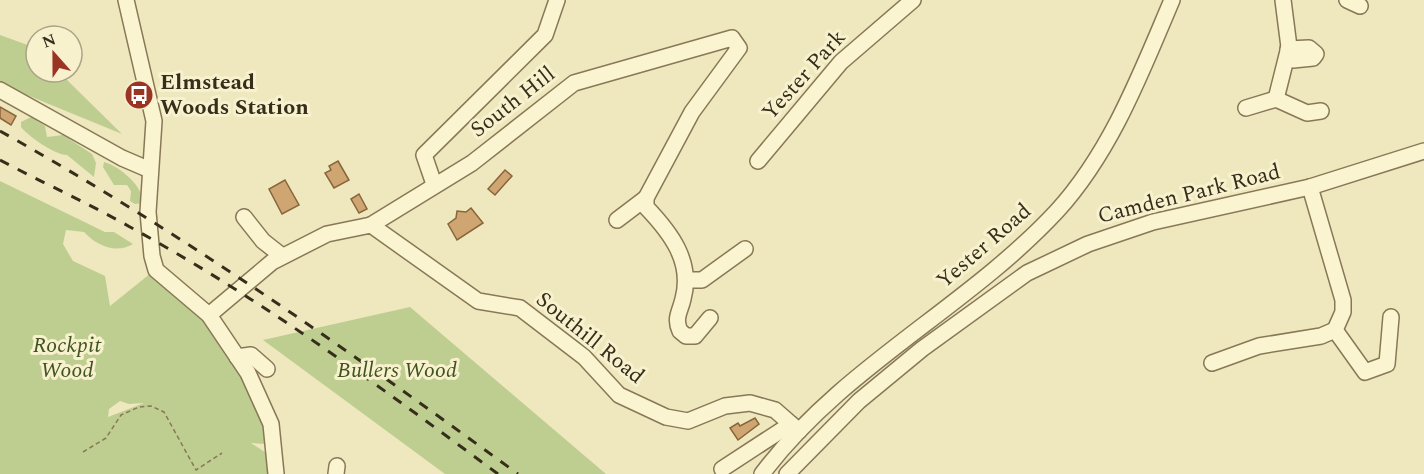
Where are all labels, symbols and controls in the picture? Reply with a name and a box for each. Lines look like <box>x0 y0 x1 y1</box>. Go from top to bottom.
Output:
street label: Yester Park <box>754 22 854 128</box>
north arrow <box>24 24 84 84</box>
text: N <box>39 27 59 54</box>
street label: South Hill <box>463 58 563 146</box>
place label: Elmstead Woods Station <box>160 66 309 124</box>
bus stop icon: Elmstead Woods Station <box>123 79 155 111</box>
street label: Camden Park Road <box>1094 155 1284 233</box>
street label: Yester Road <box>929 195 1039 297</box>
street label: Southill Road <box>528 284 652 392</box>
park label: Rockpit Wood <box>33 329 102 387</box>
park label: Bullers Wood <box>337 354 457 387</box>

